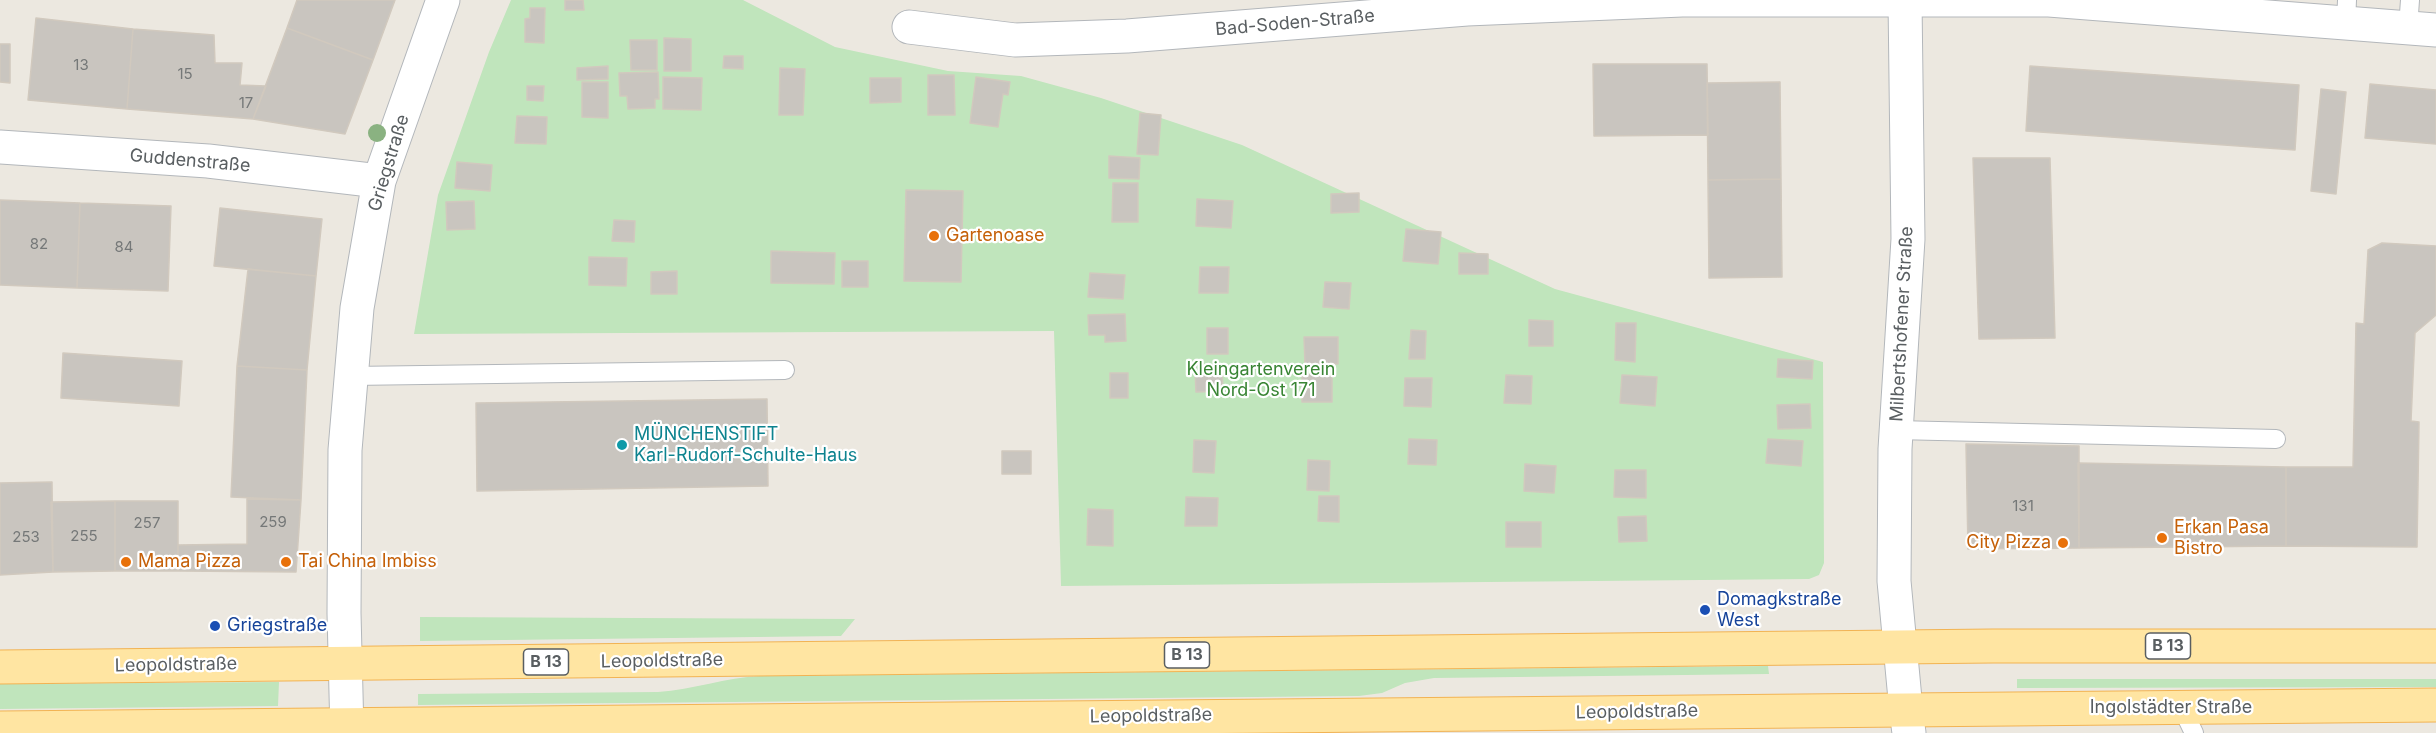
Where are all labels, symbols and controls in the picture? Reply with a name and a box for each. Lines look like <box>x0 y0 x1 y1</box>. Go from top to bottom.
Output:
street label: Bad-Soden-Straße <box>1214 5 1376 41</box>
house number: 13 <box>73 56 89 74</box>
house number: 15 <box>177 65 193 83</box>
house number: 17 <box>239 94 253 112</box>
street label: Griegstraße <box>364 112 414 214</box>
street label: Guddenstraße <box>129 145 251 177</box>
place label: Gartenoase <box>946 225 1045 247</box>
street label: Milbertshofener Straße <box>1886 226 1918 422</box>
marker: Gartenoase <box>927 229 941 243</box>
house number: 82 <box>30 235 48 253</box>
house number: 84 <box>115 238 133 256</box>
park label: Kleingartenverein Nord-Ost 171 <box>1187 359 1335 401</box>
place label: MÜNCHENSTIFT Karl-Rudorf-Schulte-Haus <box>634 424 857 466</box>
marker: MÜNCHENSTIFT Karl-Rudorf-Schulte-Haus <box>615 438 629 452</box>
house number: 131 <box>2012 497 2034 515</box>
house number: 259 <box>259 513 287 531</box>
house number: 257 <box>134 514 160 532</box>
place label: Erkan Pasa Bistro <box>2174 517 2269 560</box>
house number: 255 <box>70 527 98 545</box>
house number: 253 <box>12 528 40 546</box>
marker: Erkan Pasa Bistro <box>2155 531 2169 545</box>
place label: City Pizza <box>1966 532 2051 554</box>
marker: City Pizza <box>2056 536 2070 550</box>
place label: Mama Pizza <box>138 551 241 573</box>
place label: Tai China Imbiss <box>298 551 437 573</box>
marker: Mama Pizza <box>119 555 133 569</box>
marker: Tai China Imbiss <box>279 555 293 569</box>
place label: Domagkstraße West <box>1717 589 1841 632</box>
marker: Domagkstraße West <box>1698 603 1712 617</box>
place label: Griegstraße <box>227 615 327 637</box>
marker: Griegstraße <box>208 619 222 633</box>
road number: B 13 <box>2146 633 2190 659</box>
road number: B 13 <box>1164 642 1210 668</box>
road number: B 13 <box>524 649 568 675</box>
street label: Leopoldstraße <box>601 649 723 673</box>
street label: Leopoldstraße <box>115 653 237 677</box>
street label: Ingolstädter Straße <box>2090 697 2252 719</box>
street label: Leopoldstraße <box>1576 700 1698 724</box>
street label: Leopoldstraße <box>1090 704 1212 728</box>

